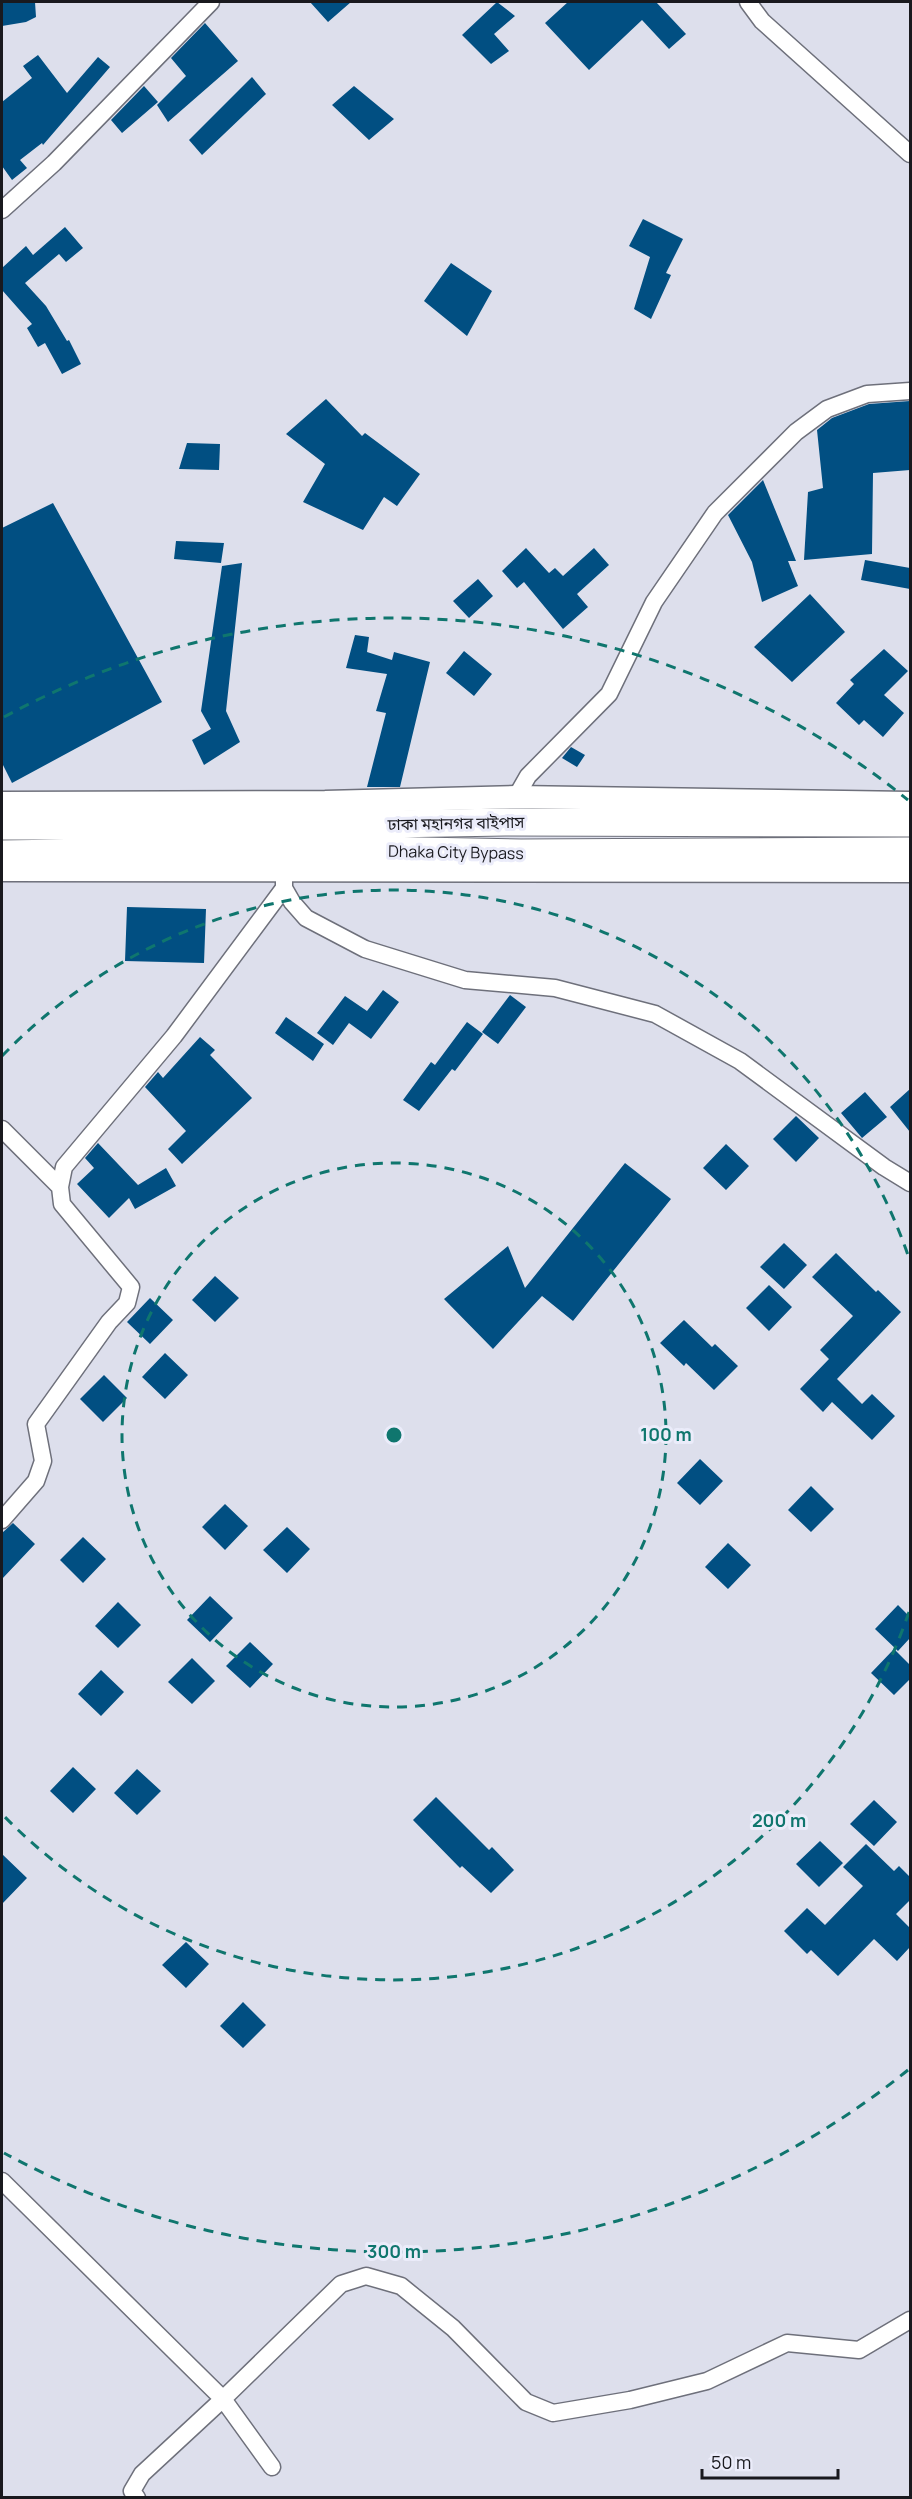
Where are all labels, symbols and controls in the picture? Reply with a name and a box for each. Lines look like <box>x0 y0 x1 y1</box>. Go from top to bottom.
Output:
street label: ঢাকা মহানগর বাইপাস <box>386 811 526 835</box>
street label: Dhaka City Bypass <box>388 840 524 864</box>
text: 100 m <box>640 1422 692 1446</box>
centre of rings <box>384 1425 404 1445</box>
text: 200 m <box>752 1808 806 1832</box>
text: 300 m <box>367 2239 421 2263</box>
scale bar <box>702 2442 838 2480</box>
text: 50 m <box>711 2450 751 2474</box>

